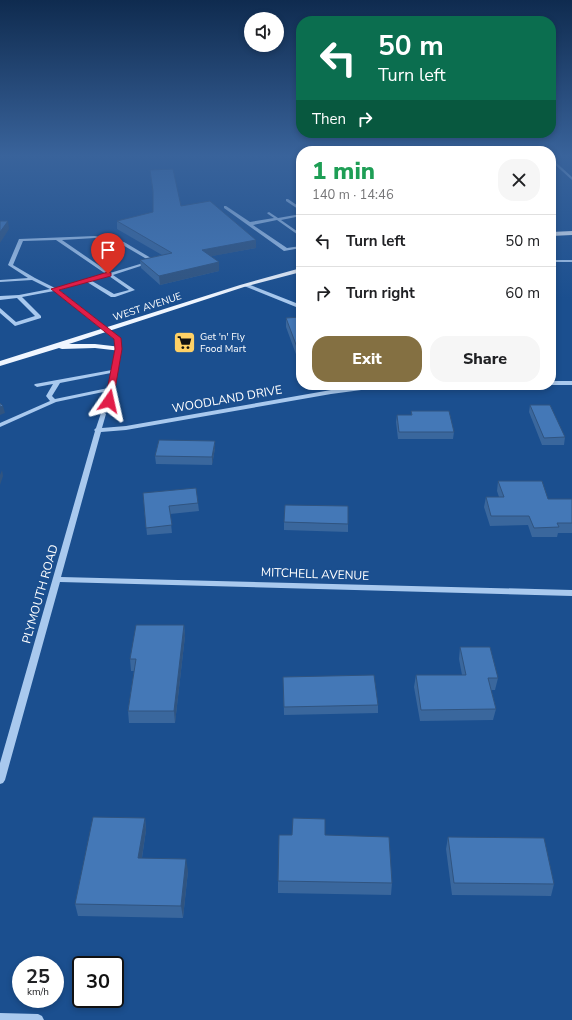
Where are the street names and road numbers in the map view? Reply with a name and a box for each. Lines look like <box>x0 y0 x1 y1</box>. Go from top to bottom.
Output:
street label: WEST AVENUE <box>111 289 184 325</box>
street label: WOODLAND DRIVE <box>171 381 283 417</box>
street label: PLYMOUTH ROAD <box>18 542 62 645</box>
street label: MITCHELL AVENUE <box>261 564 369 584</box>

